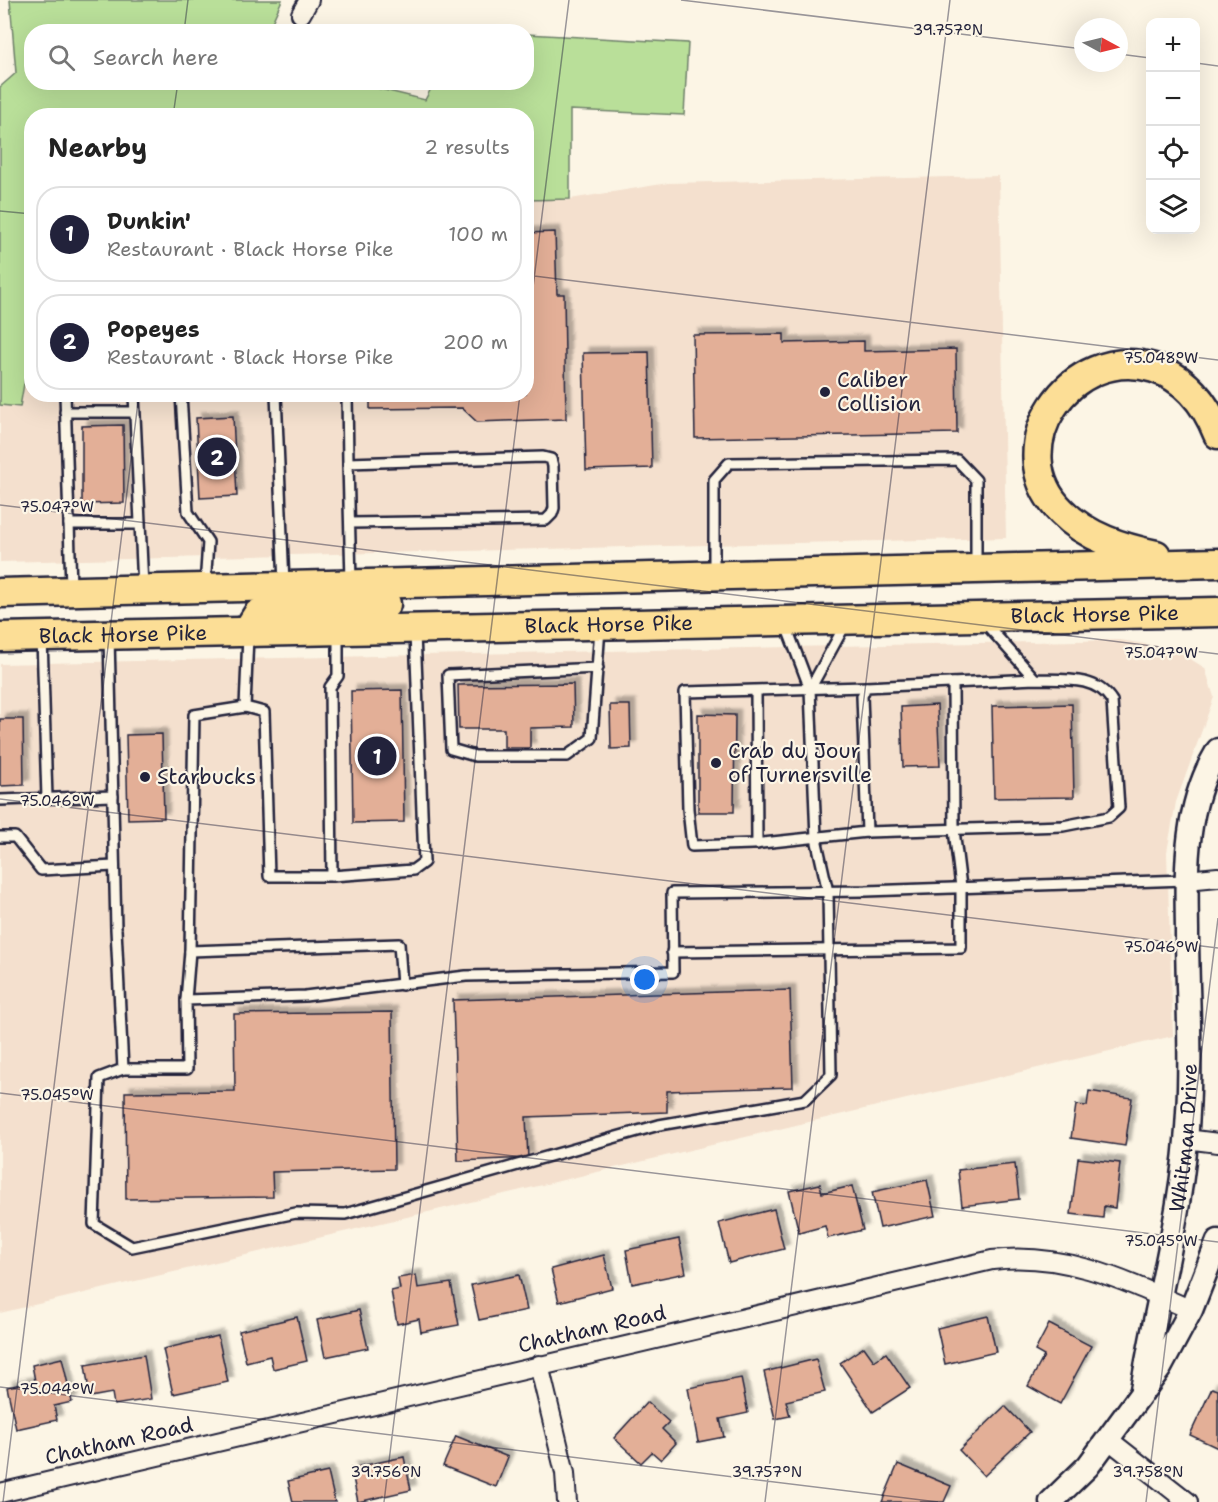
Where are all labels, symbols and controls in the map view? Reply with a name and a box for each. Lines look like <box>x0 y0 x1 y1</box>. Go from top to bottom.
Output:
north arrow <box>1074 18 1128 72</box>
map controls <box>1146 18 1200 234</box>
button: + <box>1146 18 1200 72</box>
text: 39.757°N <box>913 20 983 40</box>
search box <box>24 24 534 90</box>
icon: search <box>45 41 78 74</box>
text: Search here <box>93 43 219 72</box>
button: − <box>1146 72 1200 126</box>
button: locate <box>1146 126 1200 180</box>
text: Nearby <box>48 130 147 165</box>
text: 2 results <box>424 134 510 160</box>
button: layers <box>1146 180 1200 234</box>
text: Dunkin' <box>107 207 191 236</box>
text: 1 <box>65 221 74 247</box>
text: 100 m <box>448 221 508 247</box>
text: Restaurant · Black Horse Pike <box>107 236 394 262</box>
text: Popeyes <box>107 315 199 344</box>
text: 2 <box>63 329 77 355</box>
text: 200 m <box>443 329 508 355</box>
text: Restaurant · Black Horse Pike <box>107 344 394 370</box>
text: 75.048°W <box>1123 348 1199 368</box>
place label: Caliber Collision <box>837 366 921 418</box>
marker: Caliber Collision <box>818 385 832 399</box>
pin: 2 <box>198 434 236 480</box>
text: 75.047°W <box>20 497 94 517</box>
street label: Black Horse Pike <box>1010 599 1179 630</box>
street label: Black Horse Pike <box>524 609 693 640</box>
street label: Black Horse Pike <box>39 619 207 650</box>
text: 75.047°W <box>1124 643 1198 663</box>
pin: 1 <box>358 734 397 778</box>
place label: Crab du Jour of Turnersville <box>728 737 872 789</box>
marker: Crab du Jour of Turnersville <box>709 756 723 770</box>
place label: Starbucks <box>157 763 256 791</box>
marker: Starbucks <box>138 770 152 784</box>
text: 75.046°W <box>19 791 95 811</box>
text: 75.046°W <box>1123 937 1199 957</box>
your location <box>630 965 659 994</box>
street label: Whitman Drive <box>1163 1063 1204 1214</box>
text: 75.045°W <box>20 1085 94 1105</box>
text: 75.045°W <box>1124 1231 1198 1251</box>
street label: Chatham Road <box>515 1298 669 1360</box>
text: 75.044°W <box>20 1379 94 1399</box>
street label: Chatham Road <box>42 1410 196 1472</box>
text: 39.756°N <box>351 1462 421 1482</box>
text: 39.757°N <box>732 1462 802 1482</box>
text: 39.758°N <box>1113 1462 1183 1482</box>

